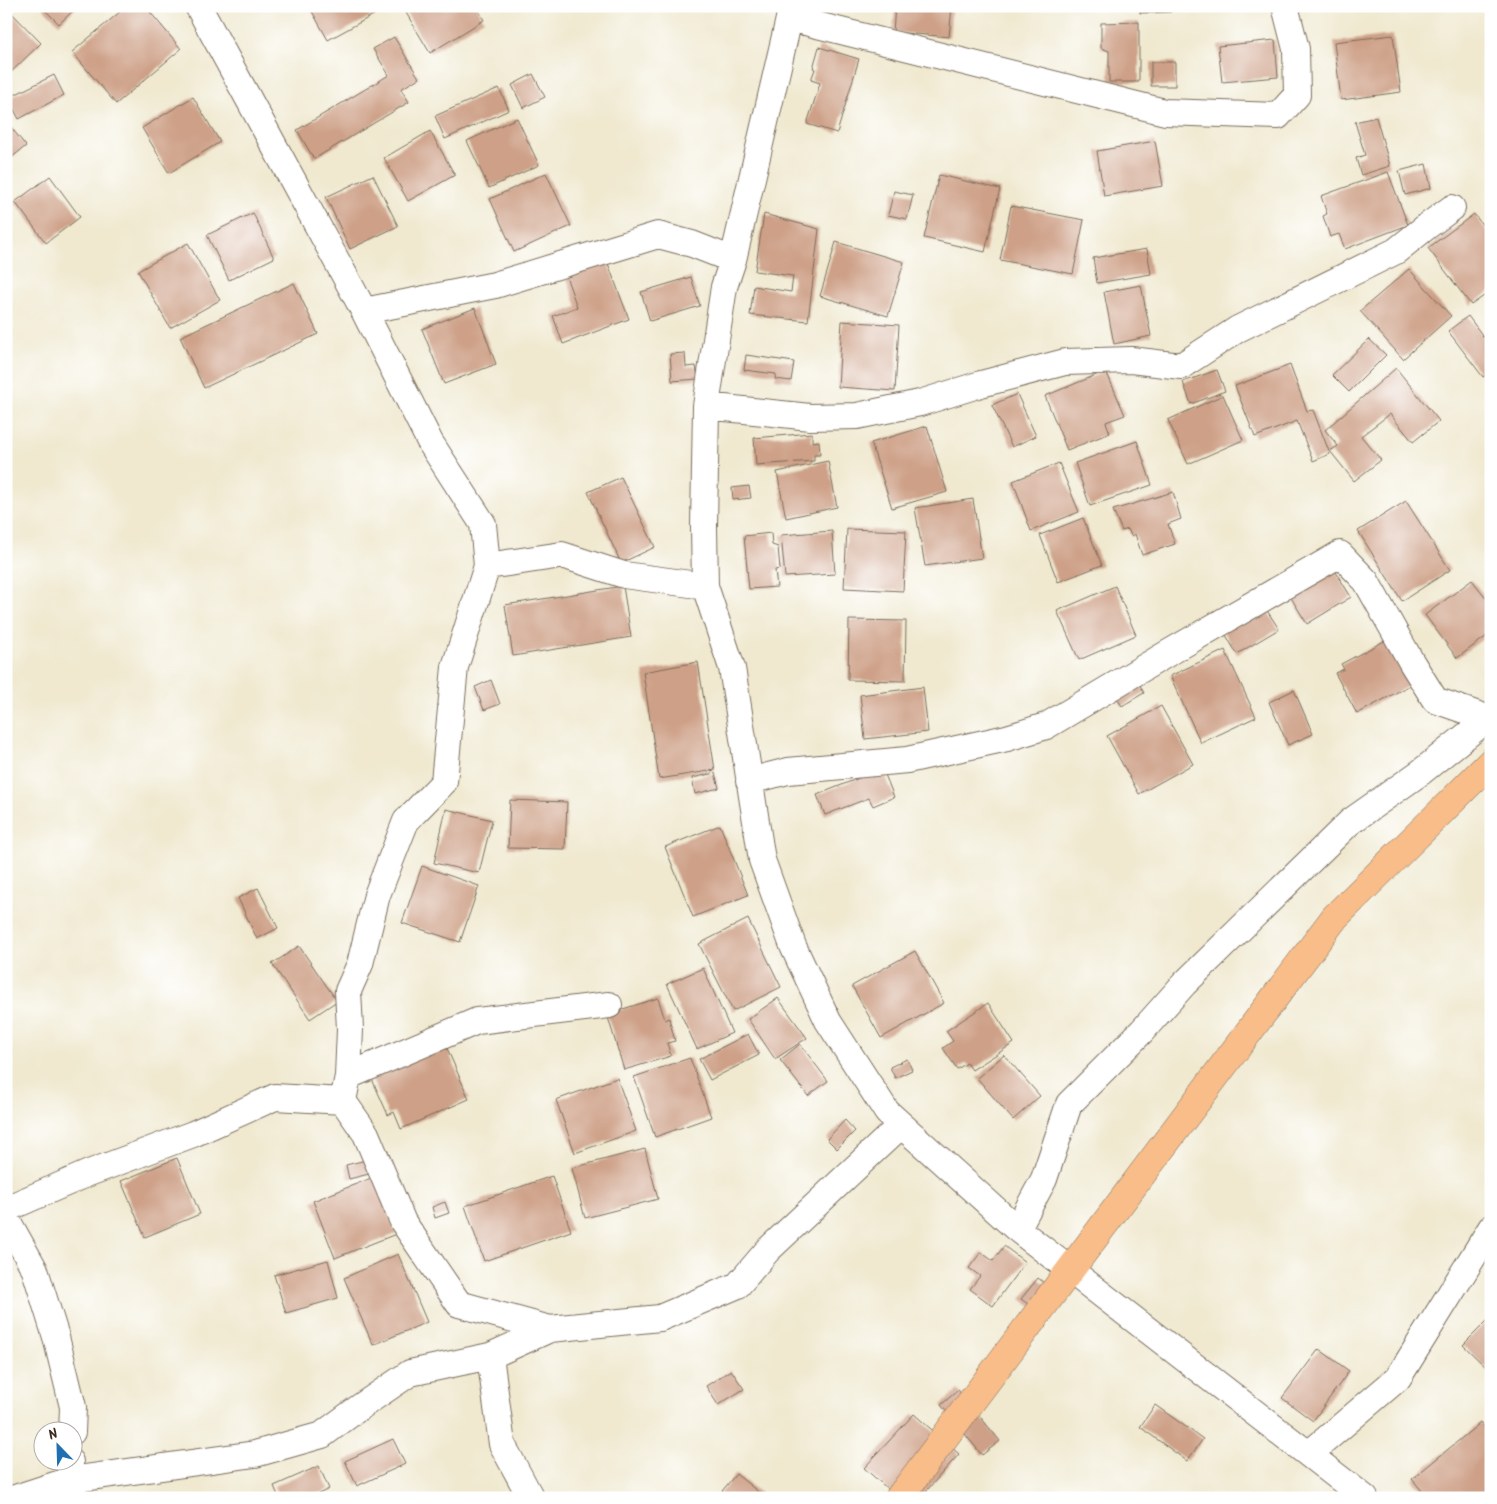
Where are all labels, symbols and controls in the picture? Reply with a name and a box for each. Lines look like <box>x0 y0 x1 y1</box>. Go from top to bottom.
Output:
north arrow <box>32 1422 82 1472</box>
text: N <box>45 1423 62 1447</box>

